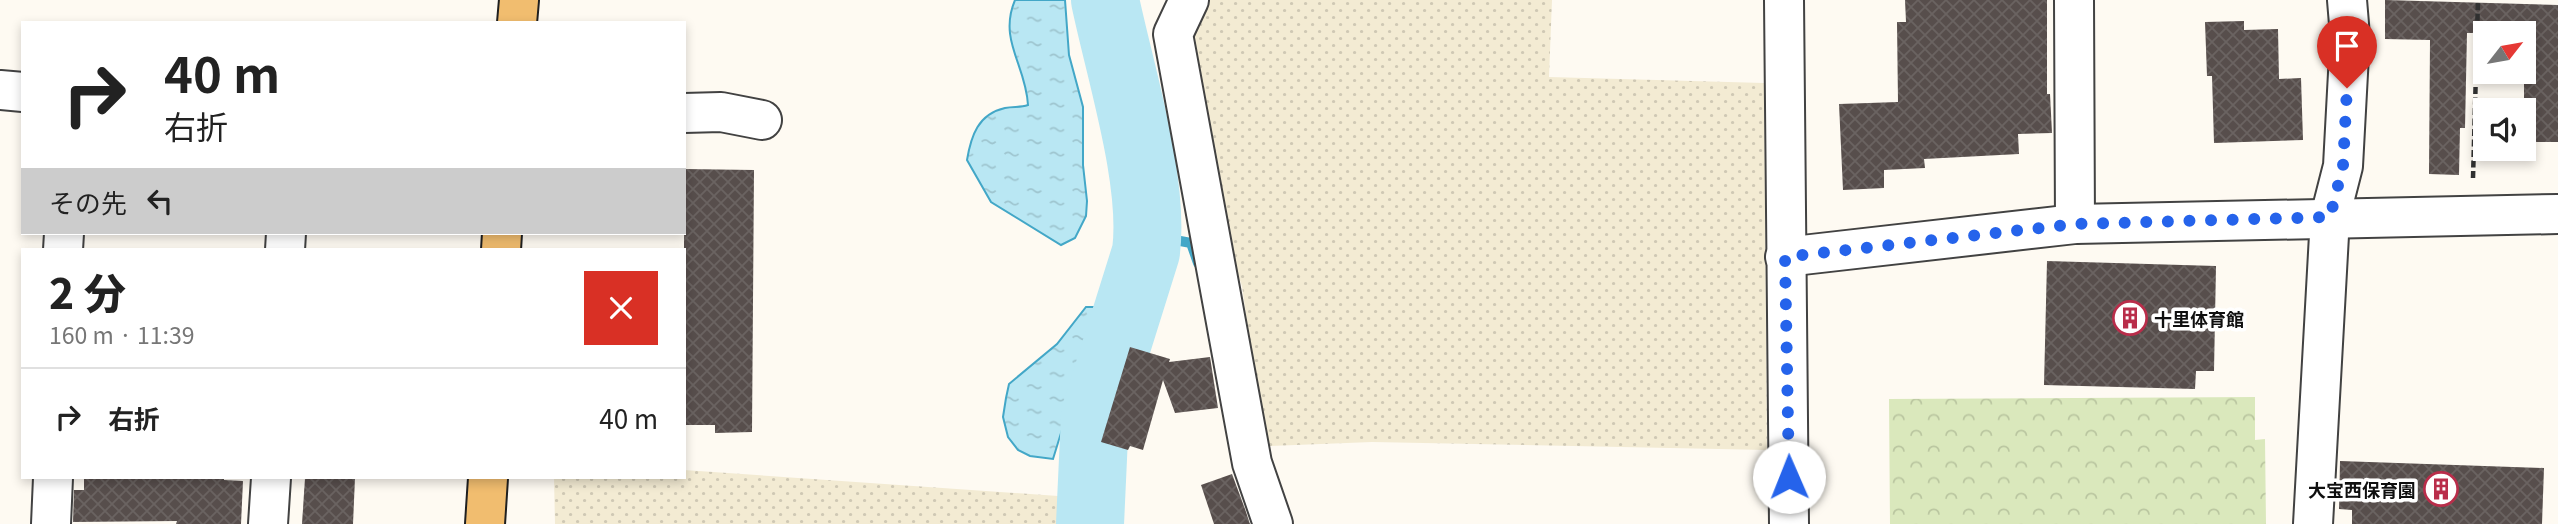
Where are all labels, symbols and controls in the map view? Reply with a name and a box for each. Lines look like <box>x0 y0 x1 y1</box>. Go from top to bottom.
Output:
pin <box>2317 16 2377 88</box>
north arrow <box>2473 21 2536 84</box>
map controls <box>2473 21 2536 161</box>
icon: arrive <box>2328 27 2366 65</box>
text: 40 m <box>164 36 280 107</box>
icon: right <box>49 49 140 140</box>
button: sound <box>2473 98 2536 161</box>
text: 右折 <box>164 102 228 148</box>
icon: left <box>141 182 179 220</box>
text: その先 <box>49 183 127 220</box>
text: 2 分 <box>49 260 126 321</box>
button: close <box>584 271 658 345</box>
building icon: 十里体育館 <box>2111 299 2149 337</box>
place label: 十里体育館 <box>2154 305 2244 331</box>
text: 160 m · 11:39 <box>49 317 194 351</box>
icon: right <box>49 398 87 436</box>
text: 右折 <box>108 399 160 436</box>
text: 40 m <box>599 399 658 436</box>
position arrow <box>1752 440 1826 514</box>
building icon: 大宝西保育園 <box>2422 470 2460 508</box>
place label: 大宝西保育園 <box>2308 476 2416 502</box>

